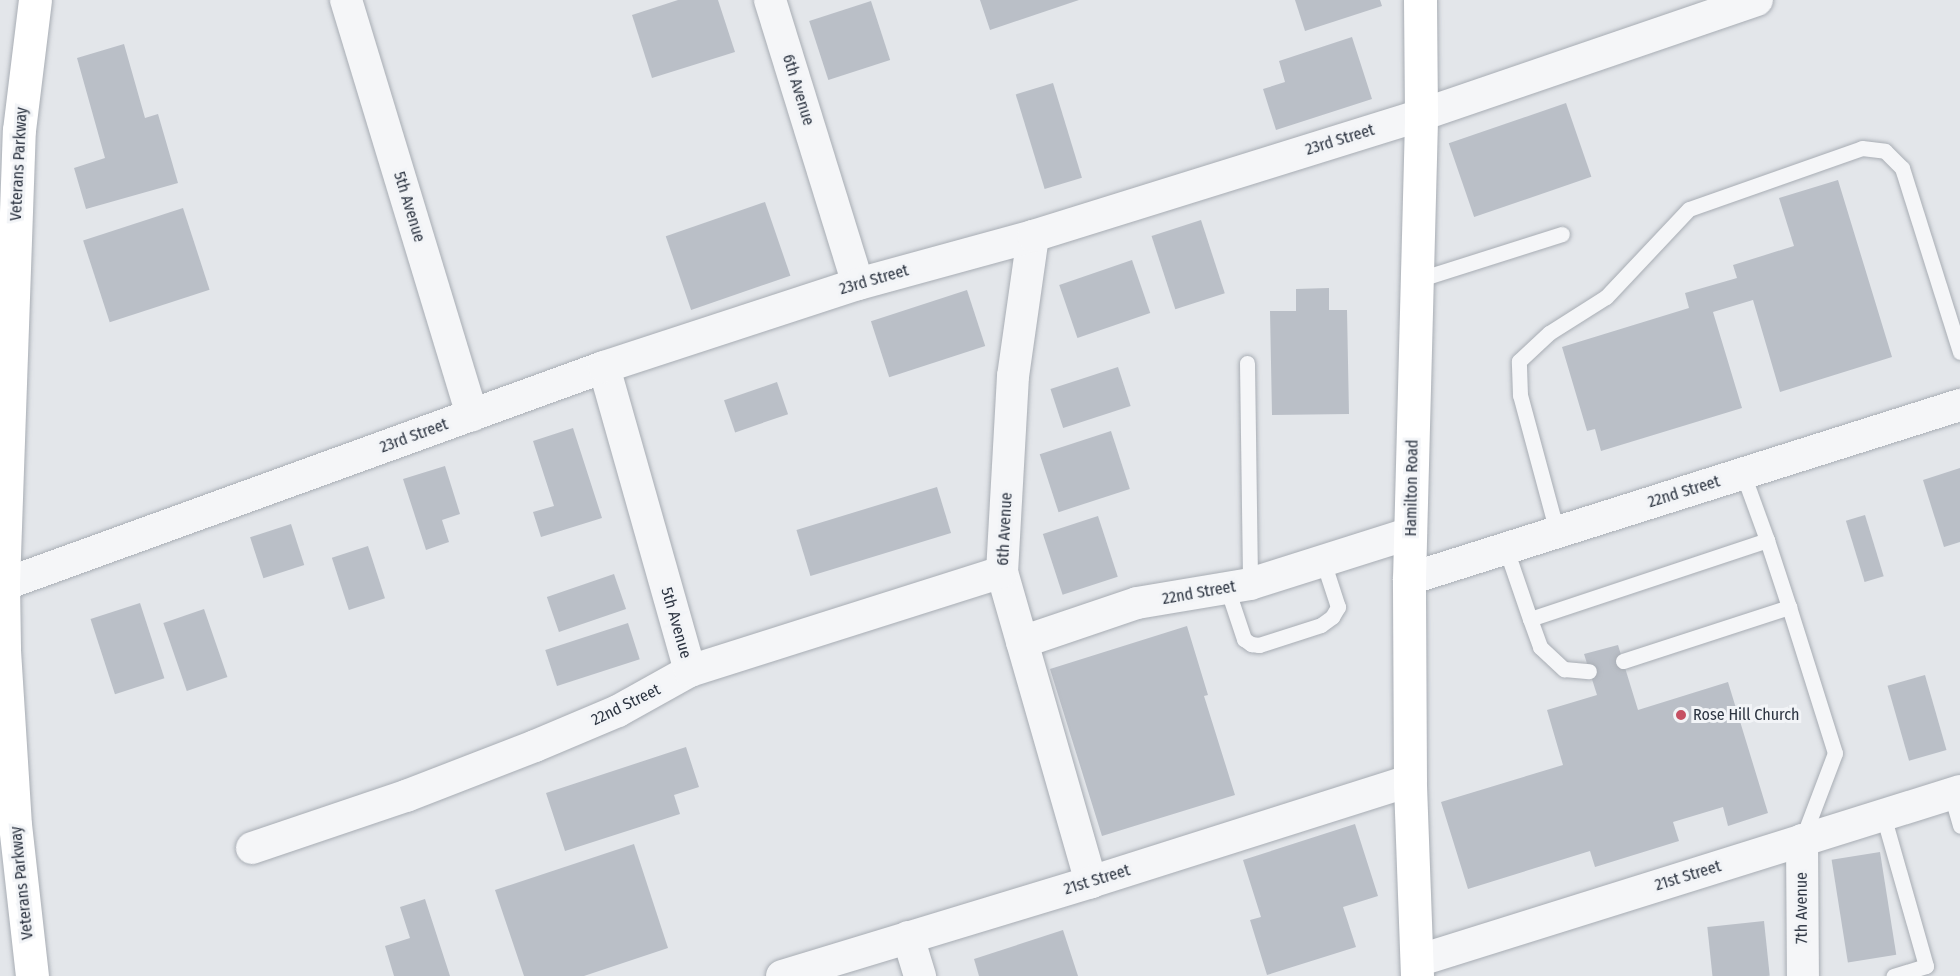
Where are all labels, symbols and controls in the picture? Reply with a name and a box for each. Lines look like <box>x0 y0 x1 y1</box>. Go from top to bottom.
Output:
street label: 6th Avenue <box>778 52 818 128</box>
street label: Veterans Parkway <box>6 107 32 221</box>
street label: 23rd Street <box>1303 120 1377 160</box>
street label: 5th Avenue <box>389 169 429 245</box>
street label: 23rd Street <box>837 261 911 299</box>
street label: 23rd Street <box>377 415 451 457</box>
street label: Hamilton Road <box>1402 439 1422 537</box>
street label: 22nd Street <box>1646 472 1722 512</box>
street label: 6th Avenue <box>993 492 1017 566</box>
street label: 22nd Street <box>1161 577 1237 609</box>
street label: 5th Avenue <box>657 585 695 661</box>
street label: 22nd Street <box>588 680 664 730</box>
place label: Rose Hill Church <box>1693 705 1800 725</box>
marker: Rose Hill Church <box>1674 708 1688 722</box>
street label: Veterans Parkway <box>6 825 38 941</box>
street label: 21st Street <box>1653 857 1723 895</box>
street label: 21st Street <box>1062 861 1132 899</box>
street label: 7th Avenue <box>1792 872 1812 944</box>

